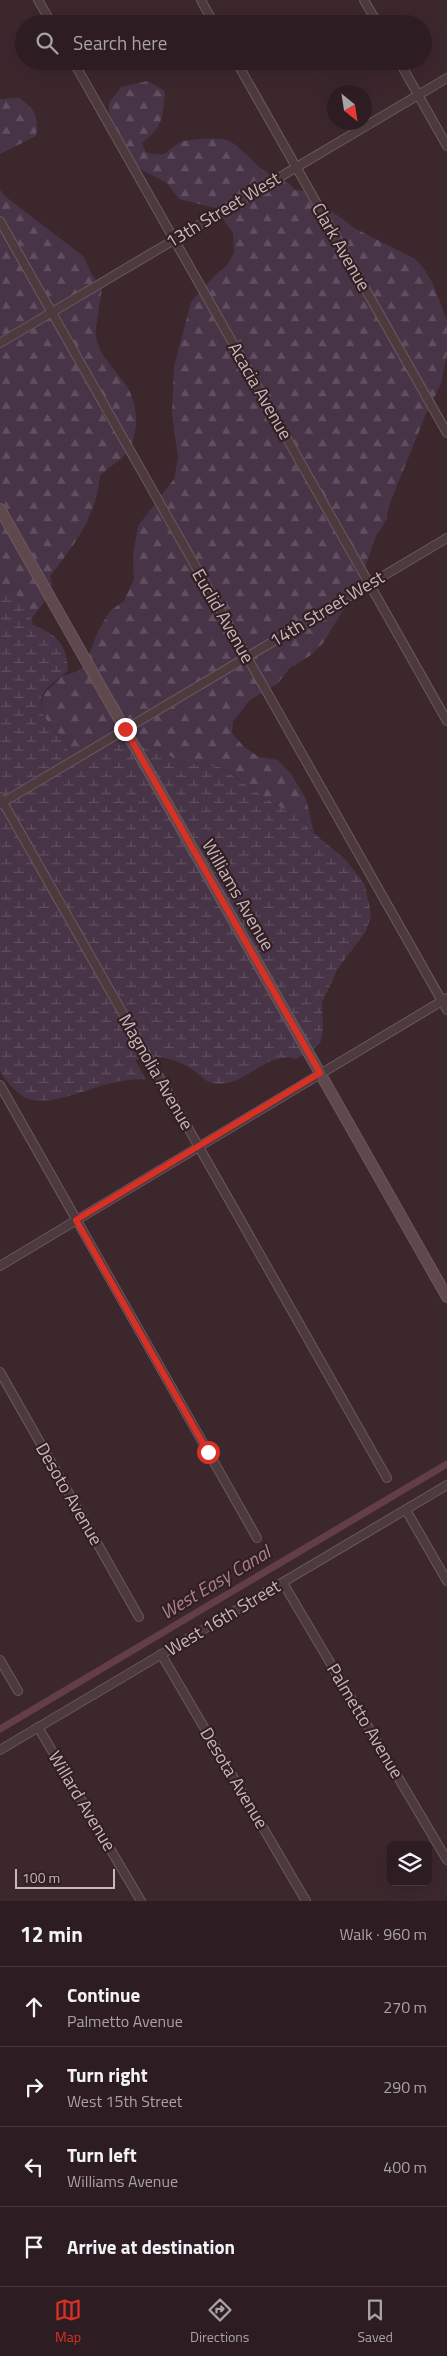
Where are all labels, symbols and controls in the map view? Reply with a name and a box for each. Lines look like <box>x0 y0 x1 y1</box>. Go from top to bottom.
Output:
search box <box>15 15 432 70</box>
text: Search here <box>73 28 167 57</box>
icon: search <box>33 29 61 57</box>
north arrow <box>327 85 372 130</box>
street label: 13th Street West <box>160 164 286 255</box>
street label: Clark Avenue <box>305 198 378 296</box>
street label: Acacia Avenue <box>222 337 299 445</box>
street label: Euclid Avenue <box>185 563 261 668</box>
street label: 14th Street West <box>264 563 390 654</box>
route end <box>114 718 137 741</box>
street label: Williams Avenue <box>196 834 281 956</box>
street label: Magnolia Avenue <box>112 1009 201 1135</box>
street label: Desoto Avenue <box>29 1437 110 1550</box>
route start <box>197 1441 220 1464</box>
water label: West Easy Canal <box>154 1536 277 1626</box>
street label: West 16th Street <box>160 1572 286 1663</box>
street label: Palmetto Avenue <box>320 1658 411 1784</box>
street label: Desota Avenue <box>193 1722 275 1834</box>
street label: Willard Avenue <box>42 1745 123 1856</box>
map controls <box>387 1841 432 1886</box>
button: layers <box>387 1841 432 1886</box>
scale bar <box>15 1866 115 1889</box>
text: 100 m <box>22 1867 60 1888</box>
text: 12 min <box>20 1918 83 1950</box>
text: Walk · 960 m <box>339 1922 427 1946</box>
text: Continue <box>67 1980 140 2009</box>
icon: ahead <box>20 1993 48 2021</box>
text: 270 m <box>383 1995 427 2019</box>
text: Palmetto Avenue <box>67 2009 183 2033</box>
text: Turn right <box>67 2060 148 2089</box>
icon: right <box>20 2073 48 2101</box>
text: 290 m <box>383 2075 427 2099</box>
text: West 15th Street <box>67 2089 182 2113</box>
text: Turn left <box>67 2140 137 2169</box>
icon: left <box>20 2153 48 2181</box>
text: 400 m <box>383 2155 427 2179</box>
text: Williams Avenue <box>67 2169 178 2193</box>
text: Arrive at destination <box>67 2232 235 2261</box>
icon: arrive <box>20 2233 48 2261</box>
tab: Map <box>54 2296 82 2347</box>
tab: Directions <box>190 2296 249 2347</box>
tab: Saved <box>357 2296 393 2347</box>

